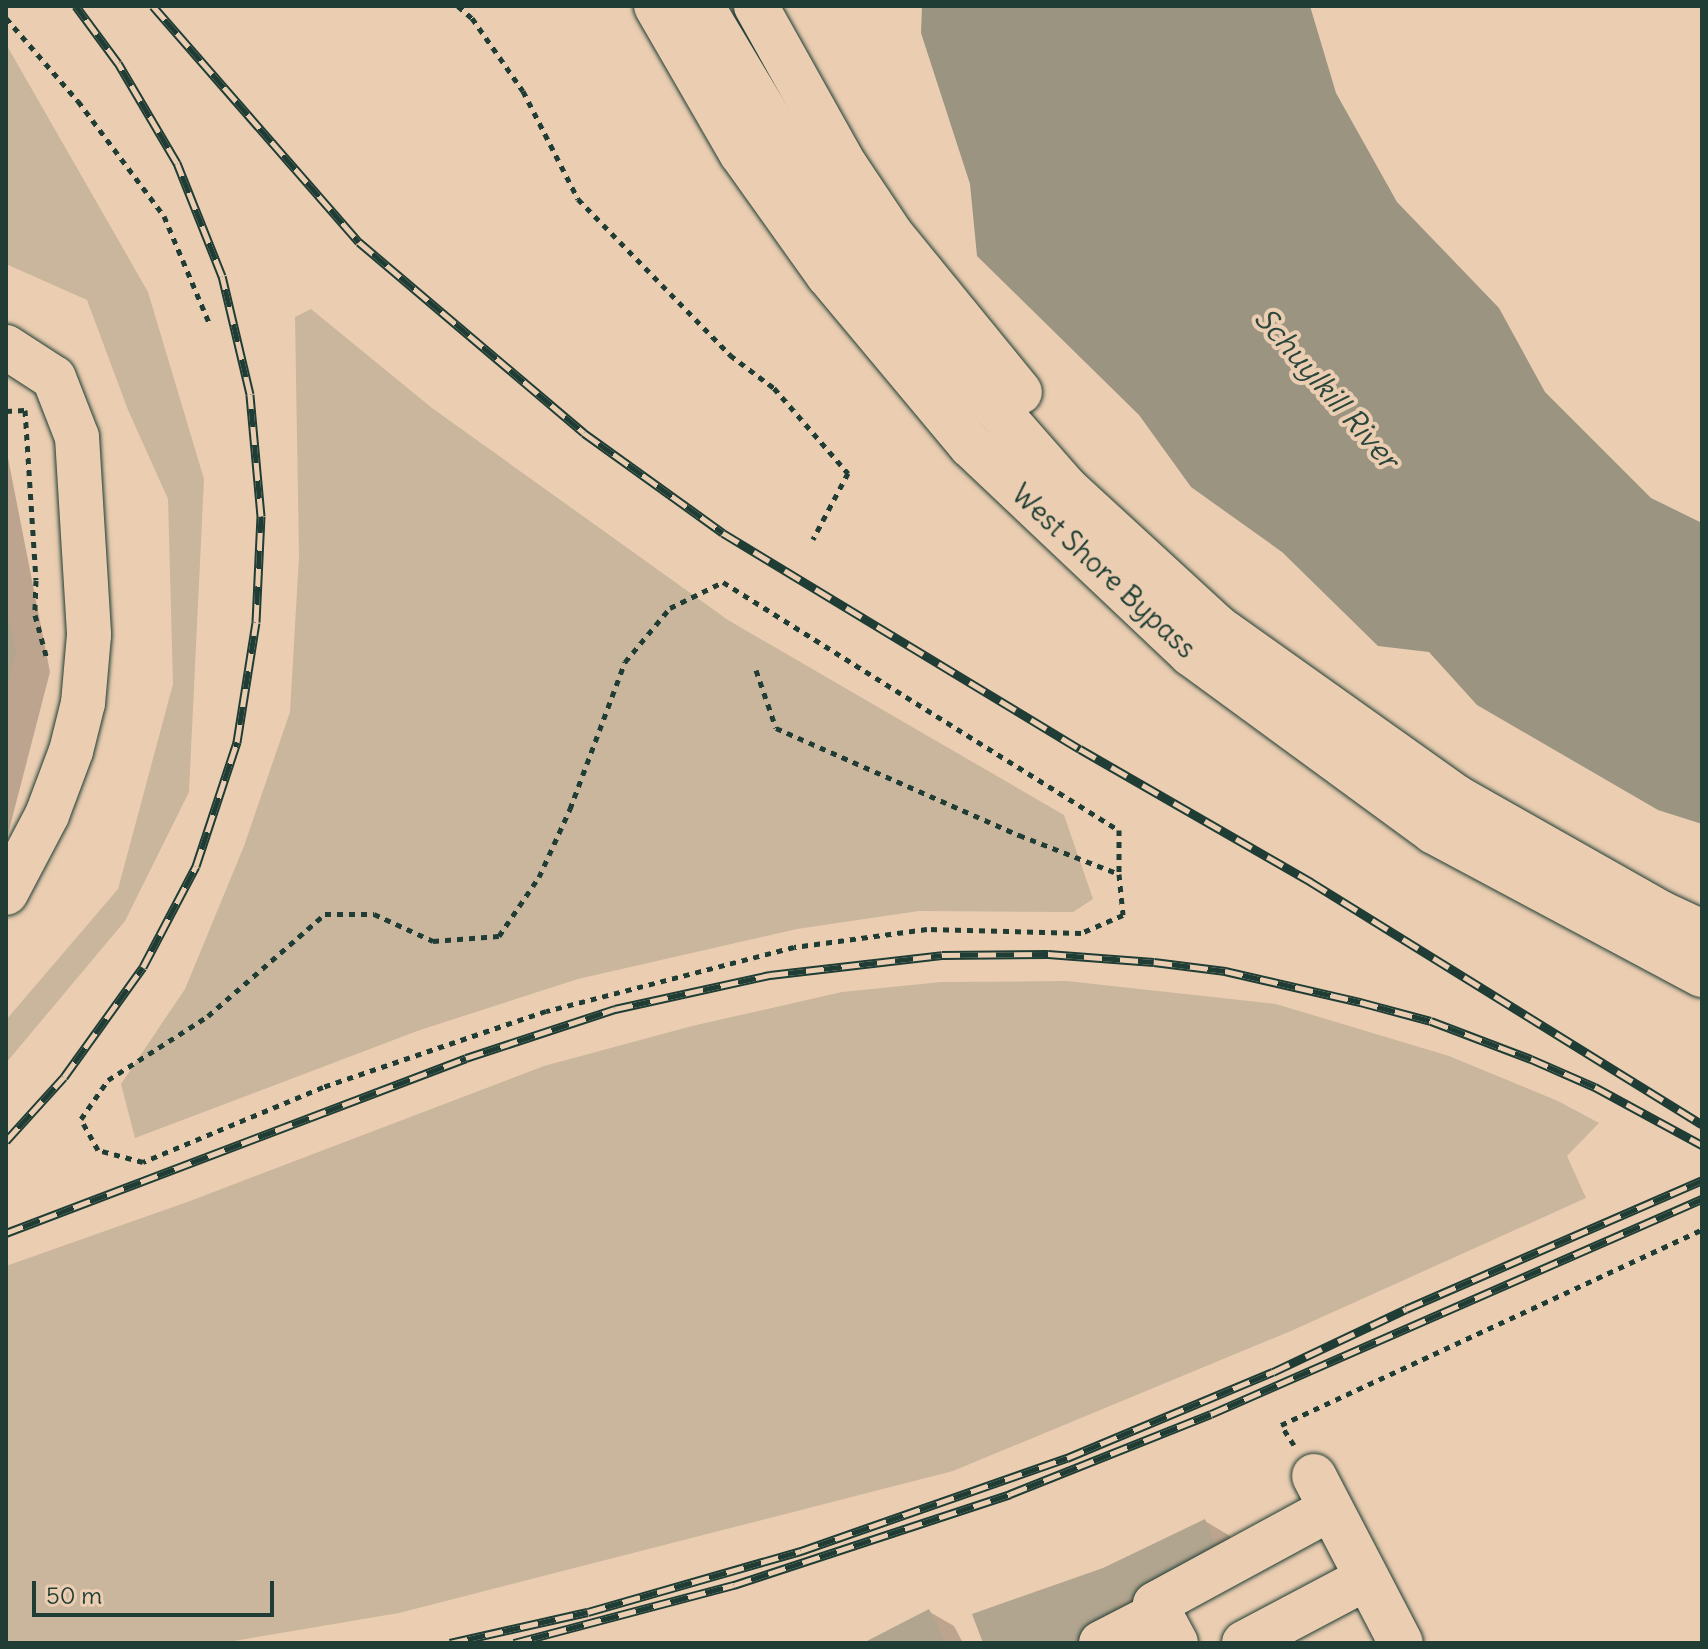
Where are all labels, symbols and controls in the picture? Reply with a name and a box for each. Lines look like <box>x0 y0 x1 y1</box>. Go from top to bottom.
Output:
water label: Schuylkill River <box>1247 300 1407 476</box>
street label: West Shore Bypass <box>1005 477 1203 665</box>
scale bar <box>36 1565 278 1615</box>
text: 50 m <box>46 1580 102 1610</box>

